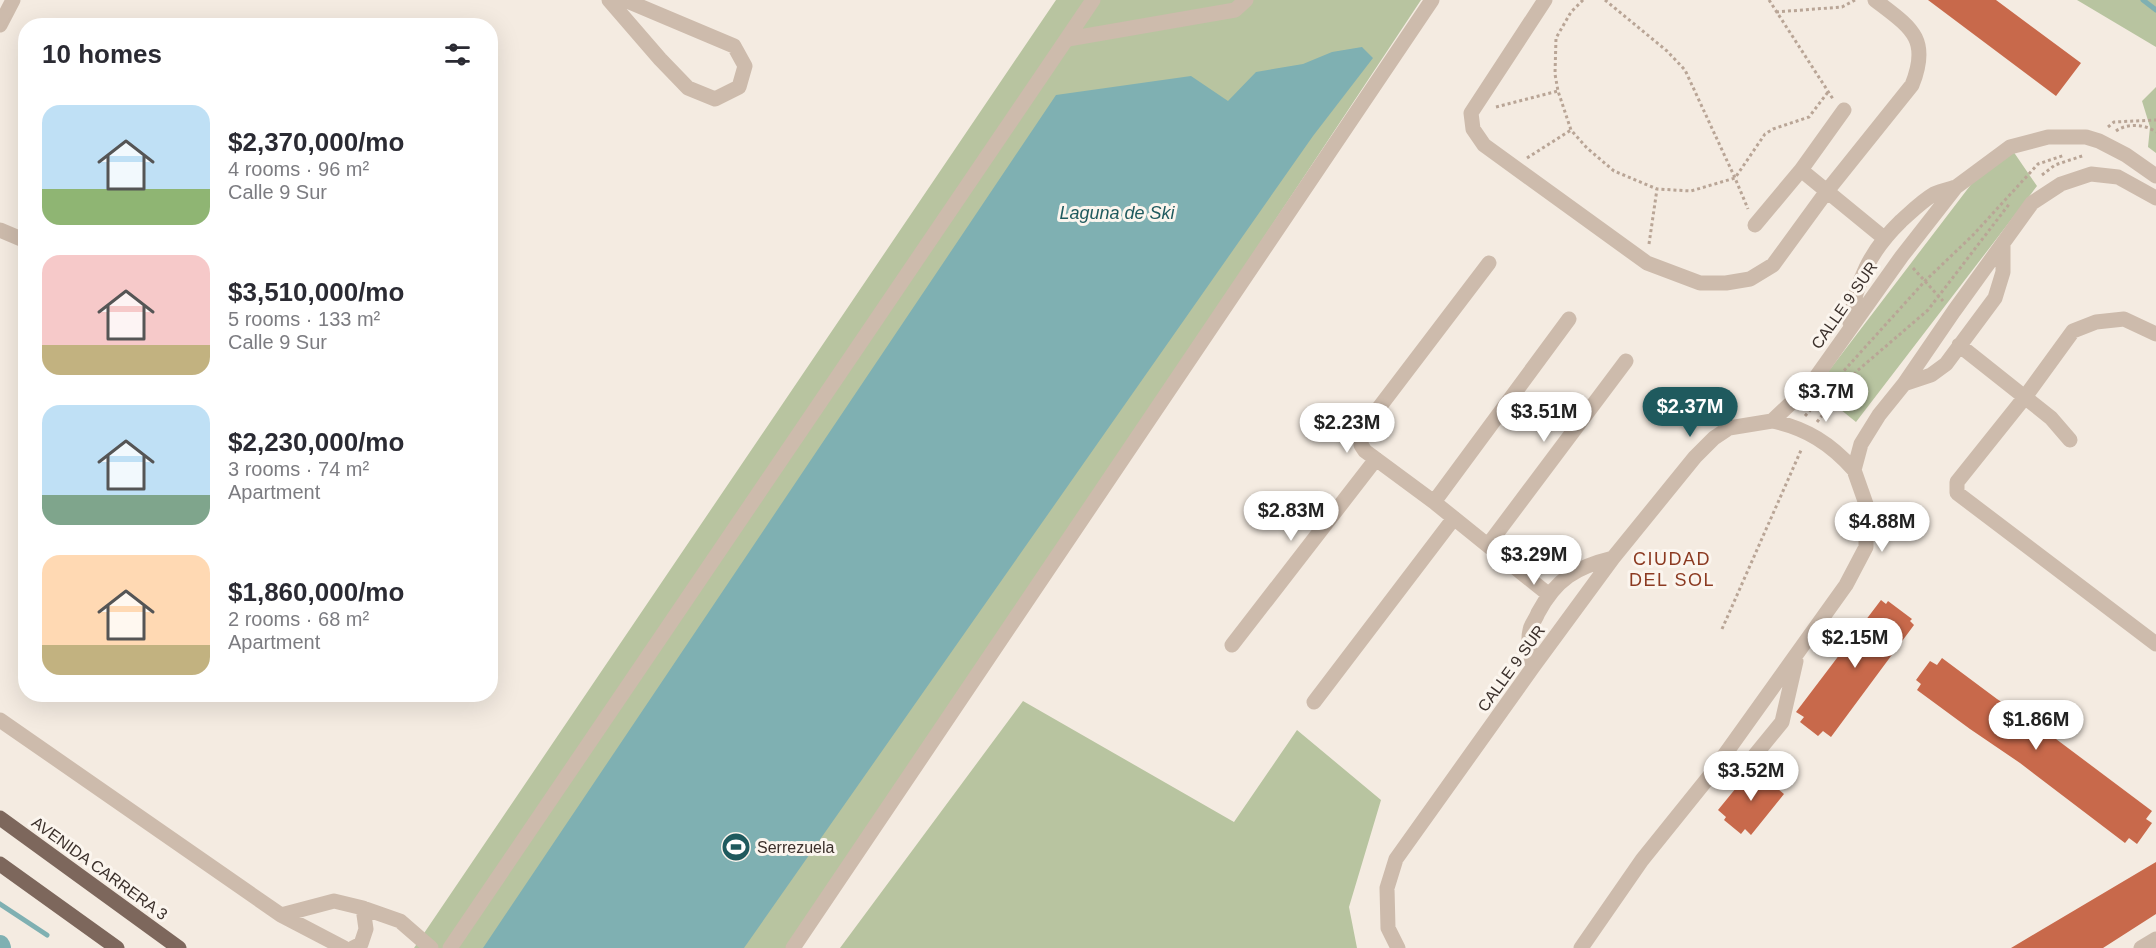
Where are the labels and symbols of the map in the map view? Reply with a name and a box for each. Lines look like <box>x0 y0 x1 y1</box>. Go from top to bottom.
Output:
water label: Laguna de Ski <box>1059 203 1176 223</box>
street label: CALLE 9 SUR <box>1808 259 1881 352</box>
pin: $3.7M <box>1784 372 1868 423</box>
pin: $2.37M <box>1641 387 1739 438</box>
pin: $3.51M <box>1495 392 1593 443</box>
pin: $2.23M <box>1298 403 1396 454</box>
pin: $2.83M <box>1242 491 1340 542</box>
pin: $4.88M <box>1833 502 1931 553</box>
pin: $3.29M <box>1485 535 1583 586</box>
district label: CIUDAD DEL SOL <box>1629 549 1715 590</box>
pin: $2.15M <box>1806 618 1904 669</box>
street label: CALLE 9 SUR <box>1474 622 1548 715</box>
pin: $1.86M <box>1987 700 2085 751</box>
pin: $3.52M <box>1702 751 1800 802</box>
street label: AVENIDA CARRERA 3 <box>29 814 171 923</box>
sports icon: Serrezuela <box>720 831 752 863</box>
place label: Serrezuela <box>757 839 834 856</box>

